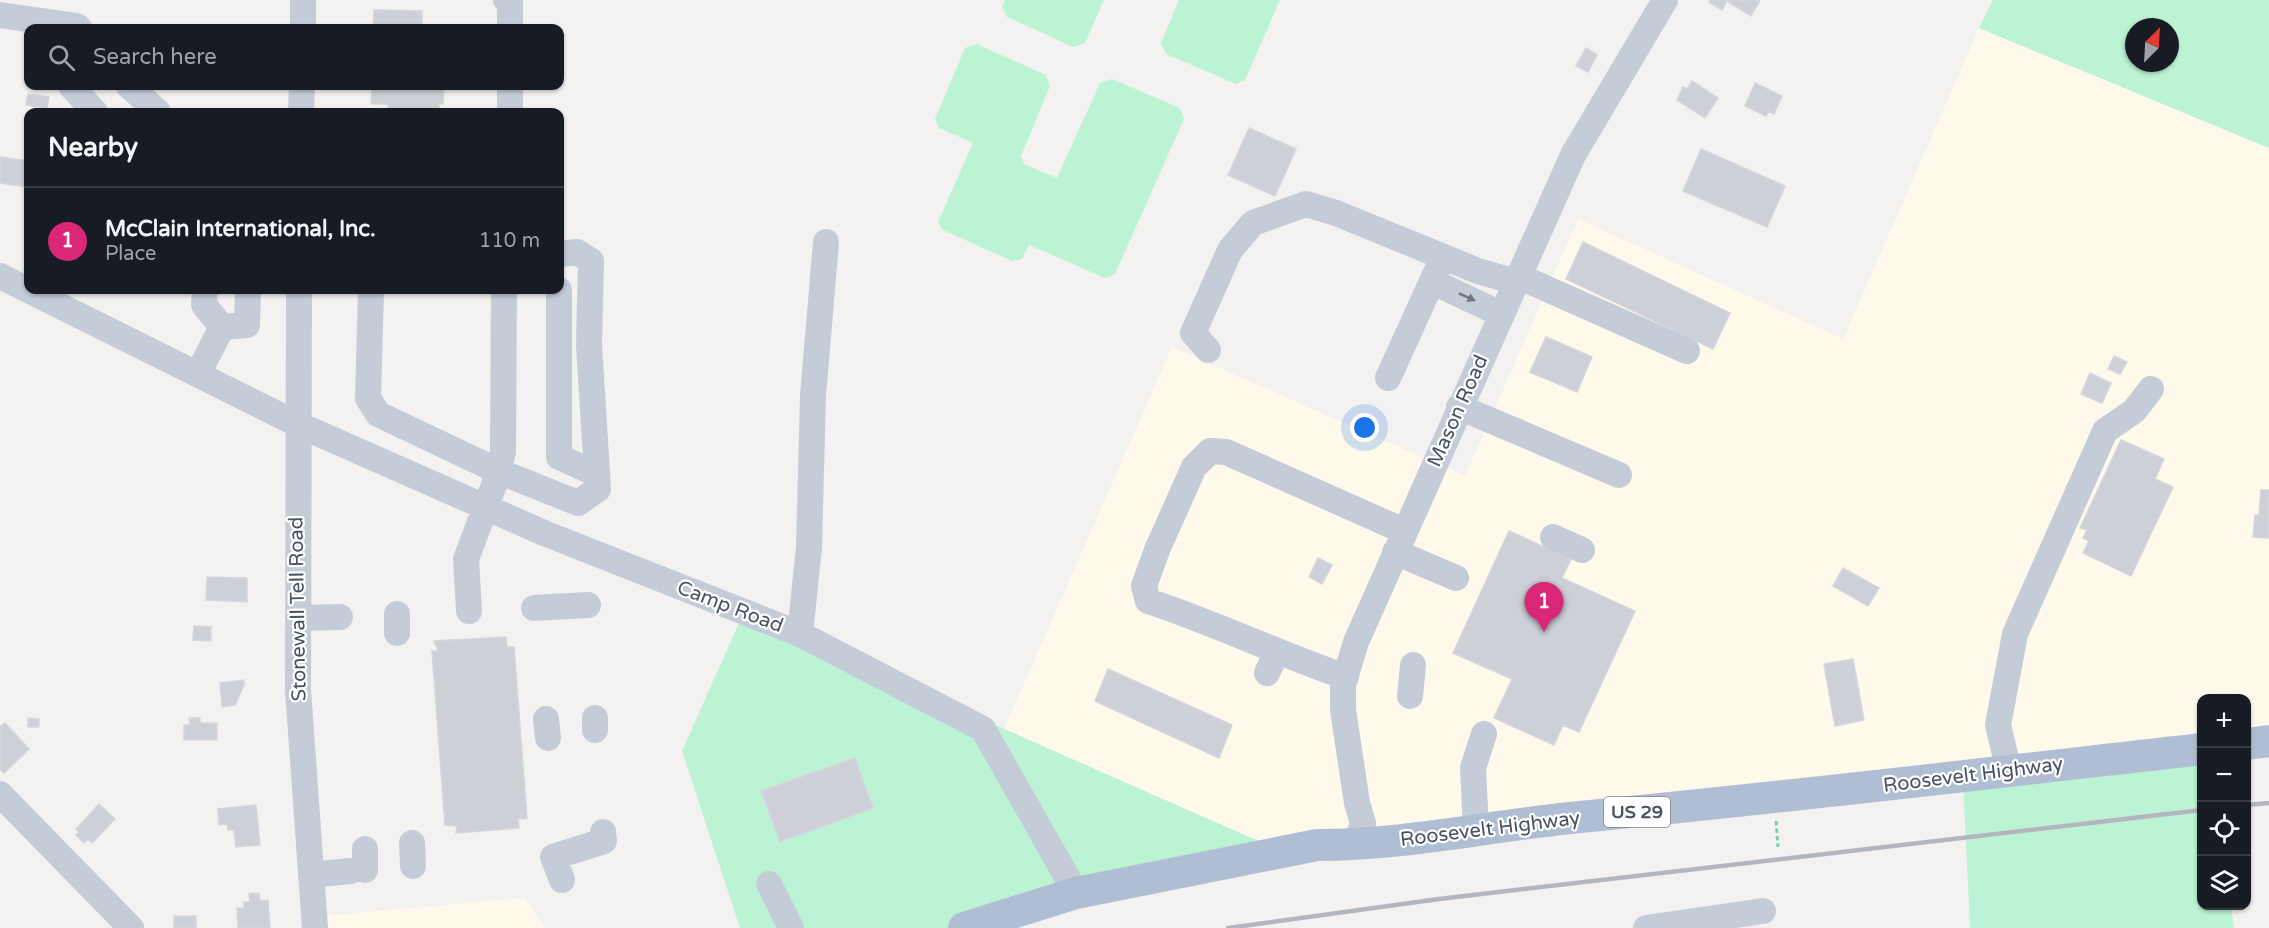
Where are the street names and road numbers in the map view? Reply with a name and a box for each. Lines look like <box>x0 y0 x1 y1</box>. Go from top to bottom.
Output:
street label: Mason Road <box>1423 351 1493 471</box>
street label: Stonewall Tell Road <box>284 516 312 702</box>
street label: Camp Road <box>674 576 786 638</box>
street label: Roosevelt Highway <box>1882 752 2065 798</box>
road number: US 29 <box>1604 797 1670 827</box>
street label: Roosevelt Highway <box>1399 806 1582 852</box>

